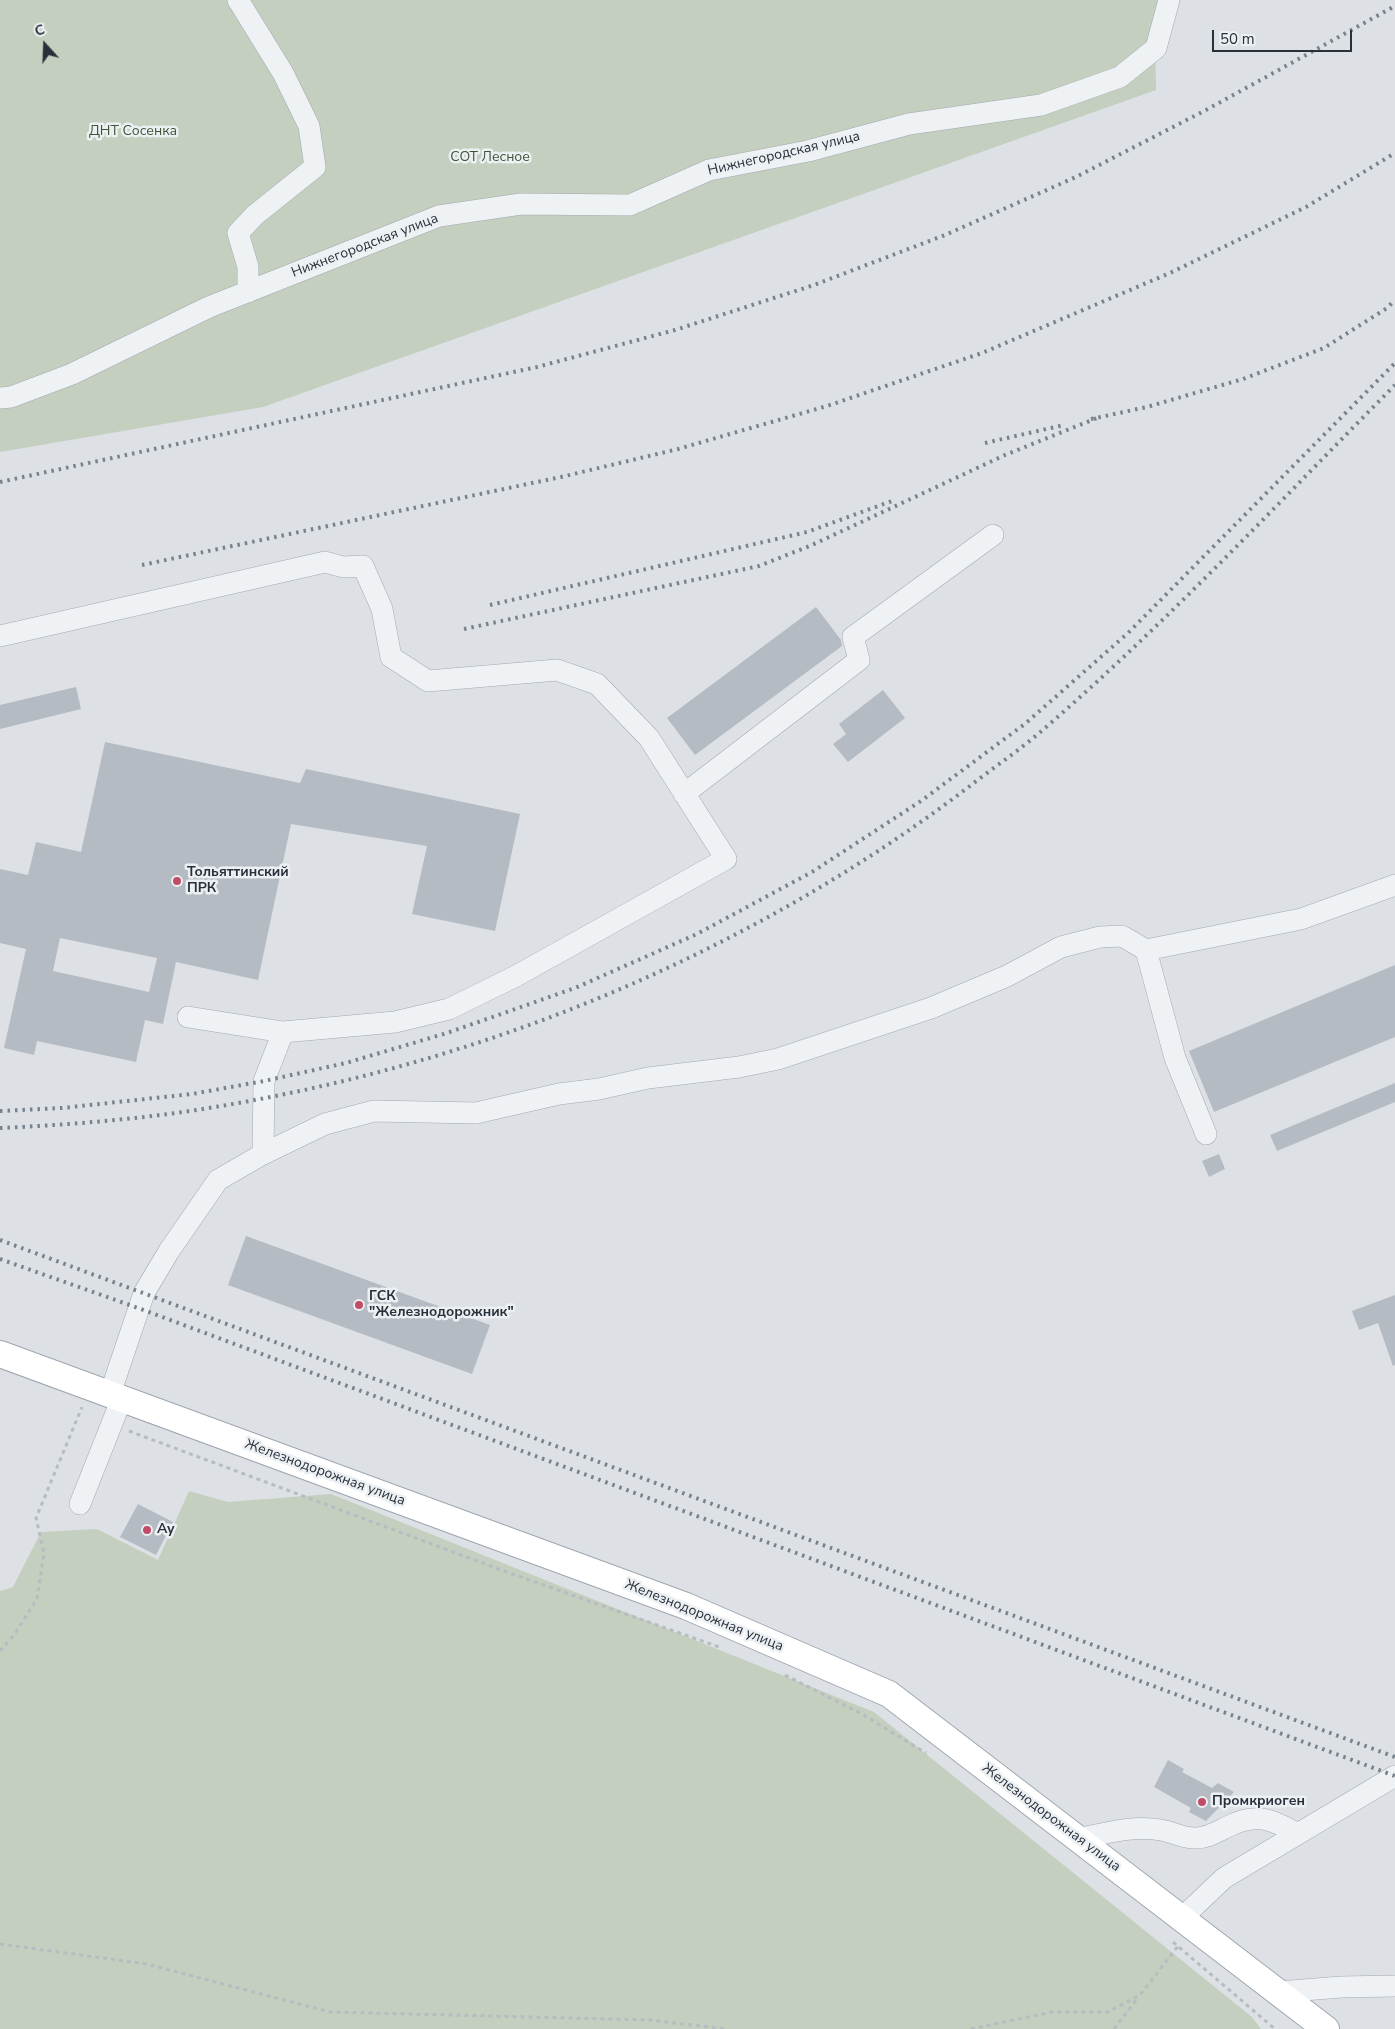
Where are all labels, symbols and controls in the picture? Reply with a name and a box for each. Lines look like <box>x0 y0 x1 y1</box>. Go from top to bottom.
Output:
north arrow <box>20 20 70 70</box>
text: С <box>32 20 47 41</box>
scale bar <box>1215 20 1355 52</box>
text: 50 m <box>1220 29 1255 49</box>
park label: ДНТ Сосенка <box>89 124 177 140</box>
street label: Нижнегородская улица <box>706 128 862 180</box>
park label: СОТ Лесное <box>450 150 530 166</box>
street label: Нижнегородская улица <box>289 210 441 282</box>
place label: Тольяттинский ПРК <box>187 865 289 898</box>
marker: Тольяттинский ПРК <box>171 875 183 887</box>
place label: ГСК "Железнодорожник" <box>369 1289 514 1321</box>
marker: ГСК "Железнодорожник" <box>353 1299 365 1311</box>
street label: Железнодорожная улица <box>243 1436 407 1510</box>
place label: Ау <box>157 1522 175 1538</box>
marker: Ау <box>141 1524 153 1536</box>
street label: Железнодорожная улица <box>622 1577 786 1655</box>
street label: Железнодорожная улица <box>978 1760 1124 1876</box>
place label: Промкриоген <box>1212 1794 1305 1810</box>
marker: Промкриоген <box>1196 1796 1208 1808</box>

